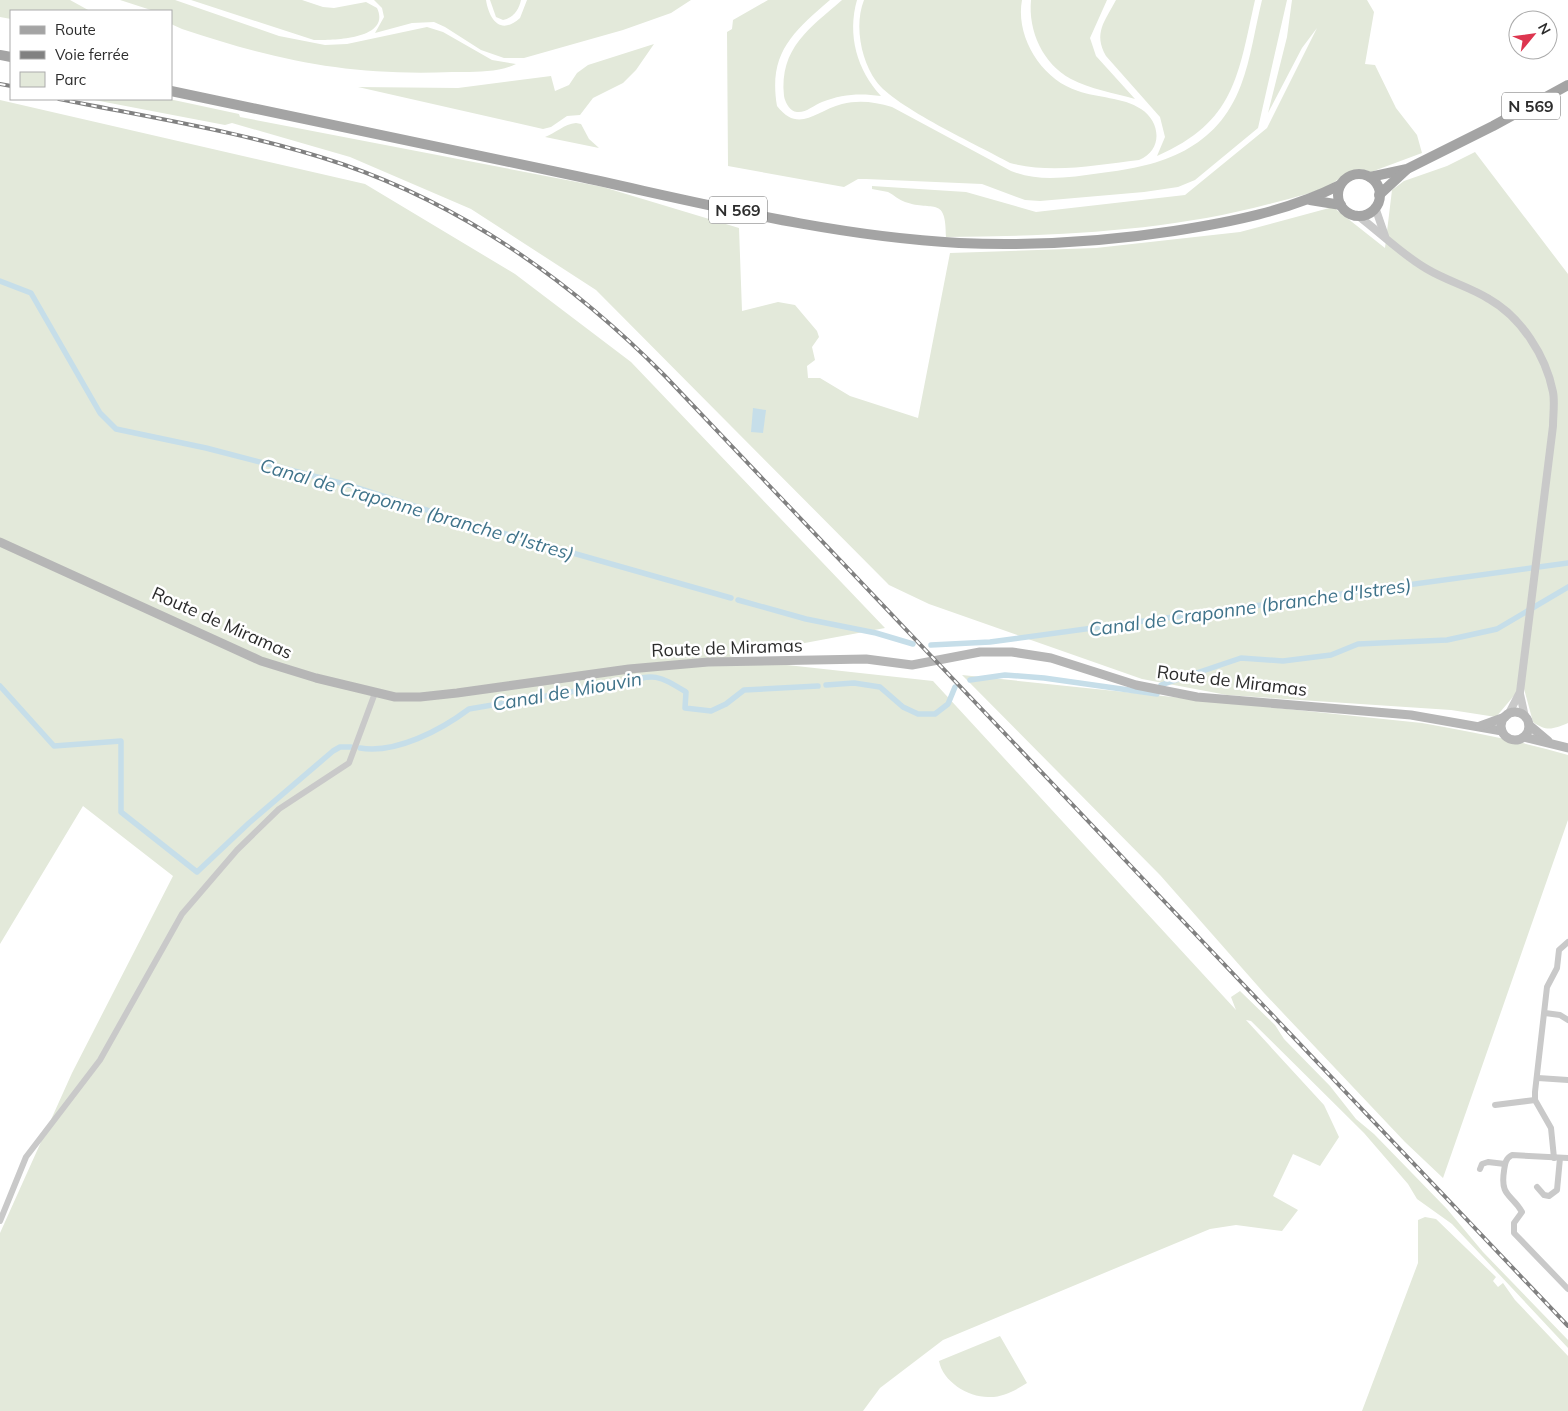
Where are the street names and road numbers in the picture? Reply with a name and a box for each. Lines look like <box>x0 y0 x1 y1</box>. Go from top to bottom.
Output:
road number: N 569 <box>1502 92 1560 120</box>
road number: N 569 <box>709 196 767 224</box>
street label: Route de Miramas <box>148 581 296 664</box>
street label: Route de Miramas <box>651 633 803 662</box>
street label: Route de Miramas <box>1156 660 1309 701</box>

